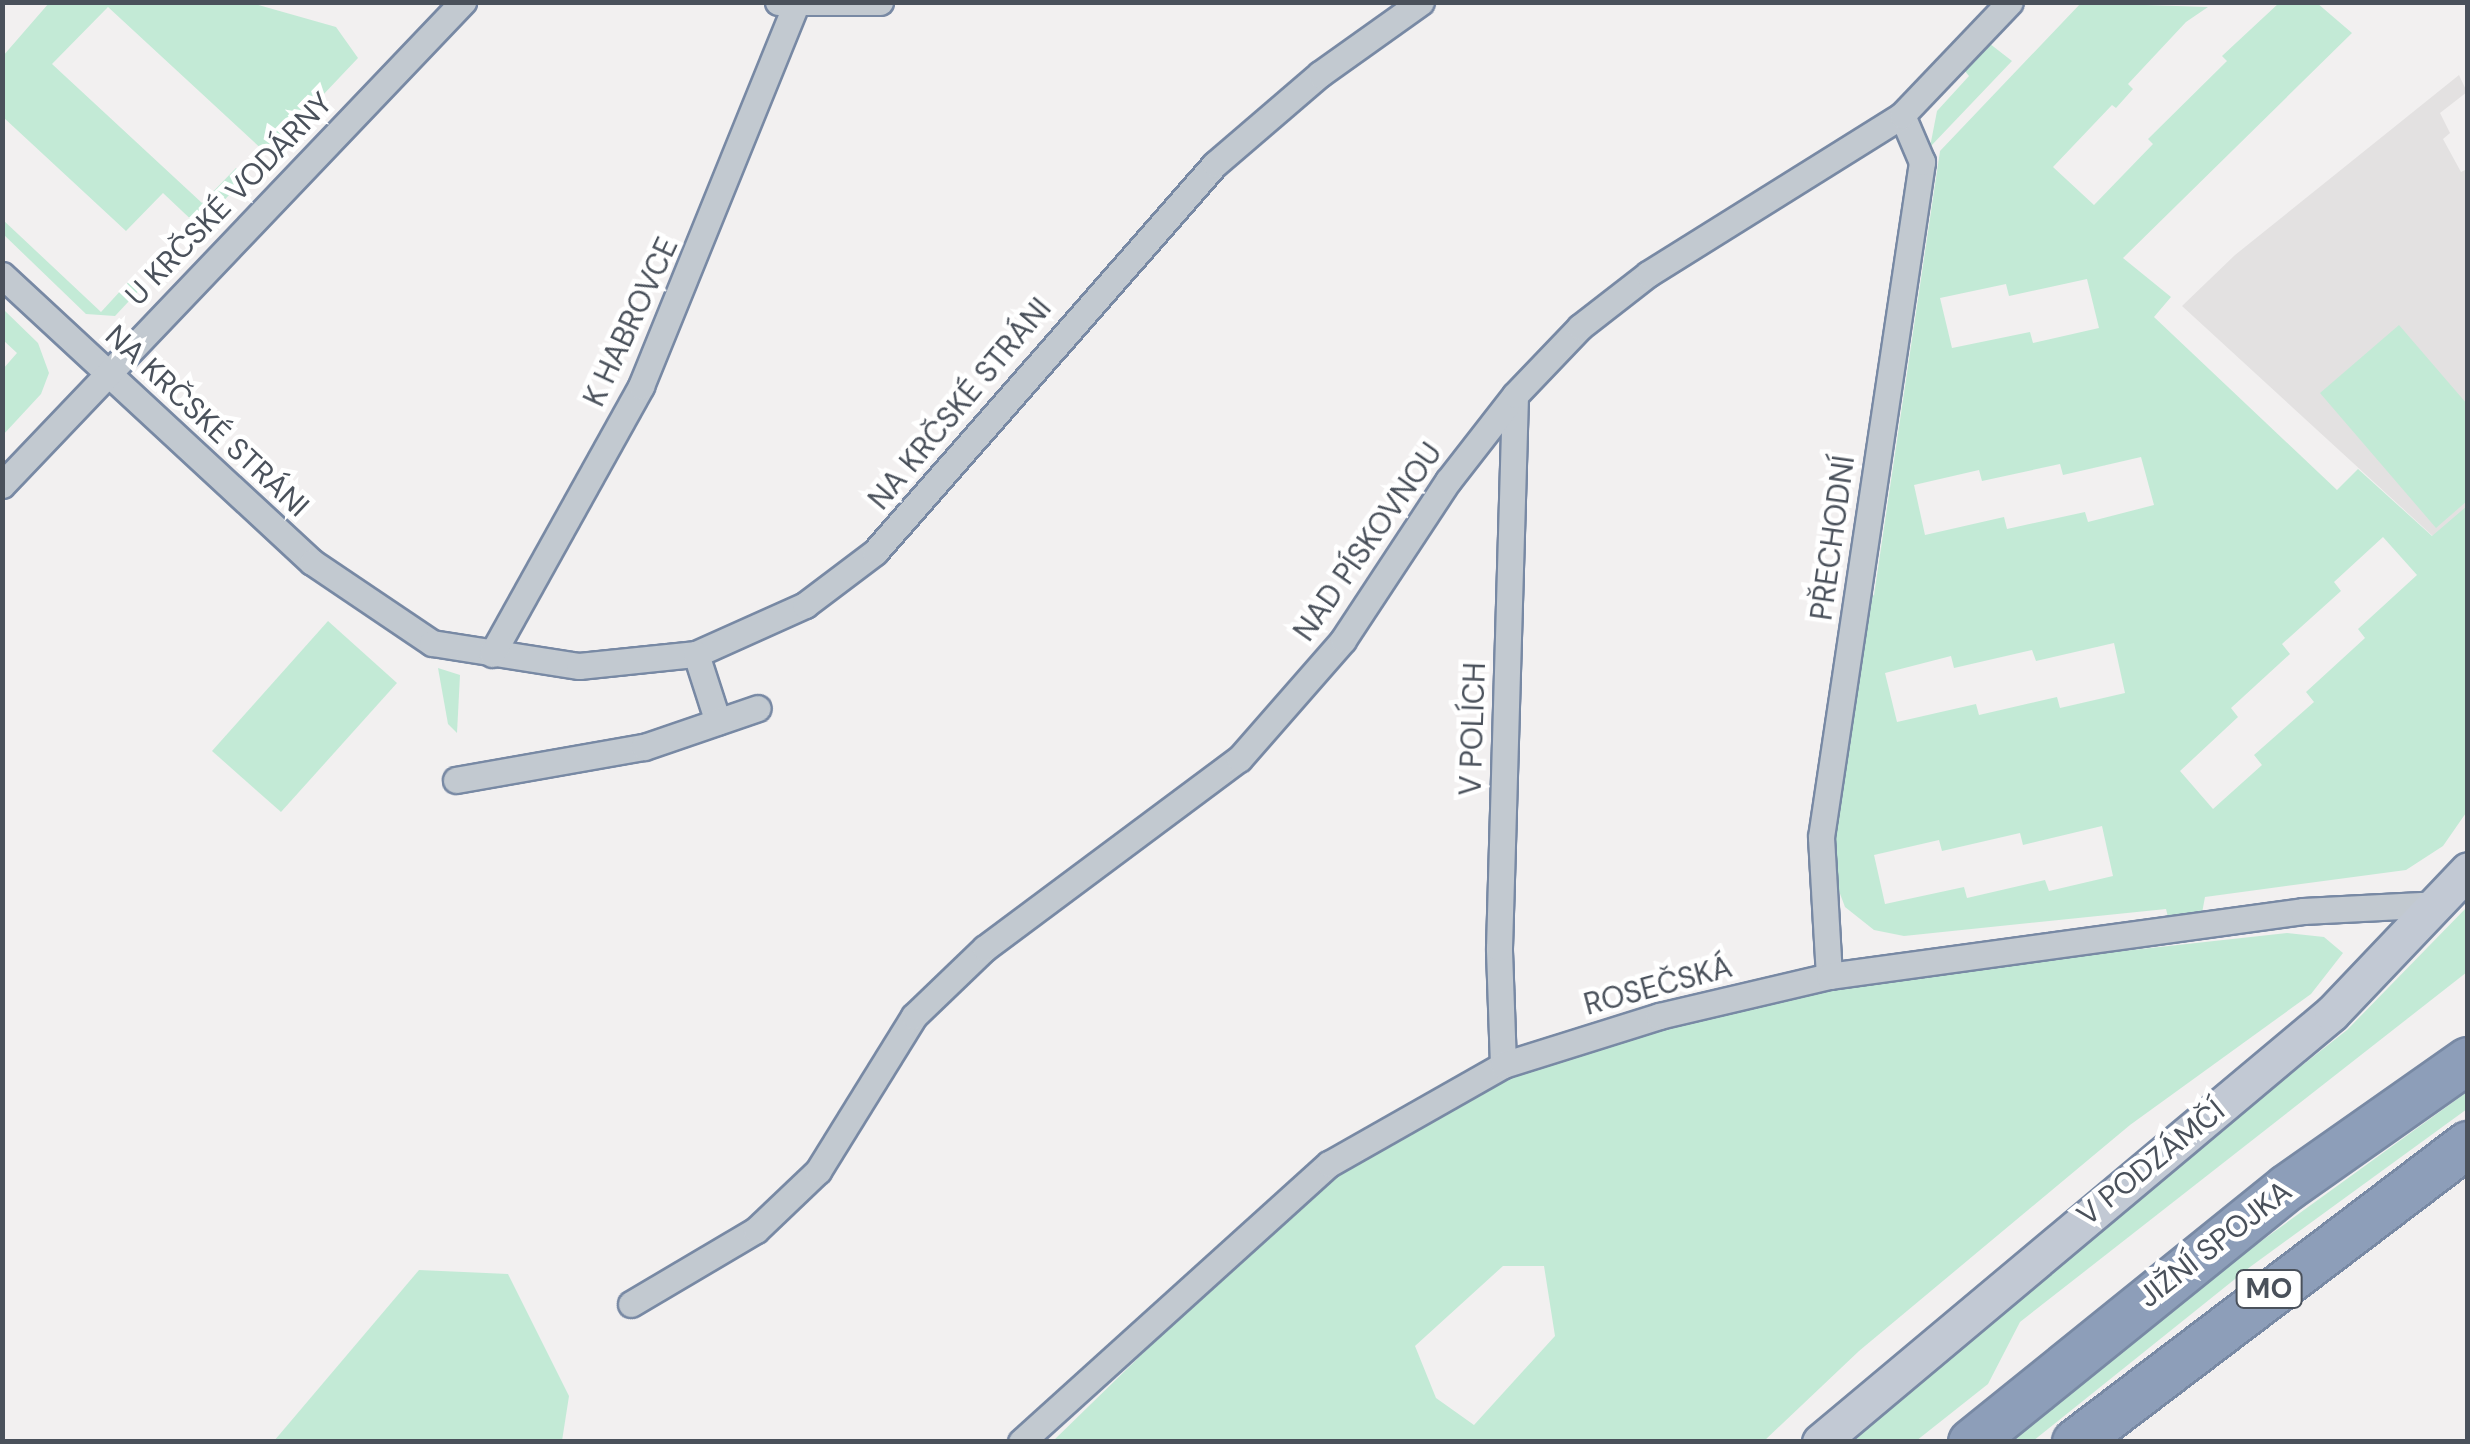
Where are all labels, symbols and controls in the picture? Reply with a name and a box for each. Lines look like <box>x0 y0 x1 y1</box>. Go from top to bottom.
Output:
street label: U KRČSKÉ VODÁRNY <box>118 85 340 313</box>
street label: K HABROVCE <box>576 232 686 412</box>
street label: NA KRČSKÉ STRÁNI <box>861 291 1059 517</box>
street label: NA KRČSKÉ STRÁNI <box>98 318 316 524</box>
street label: NAD PÍSKOVNOU <box>1286 436 1450 648</box>
street label: PŘECHODNÍ <box>1804 453 1862 623</box>
street label: V POLÍCH <box>1453 662 1493 796</box>
street label: ROSEČSKÁ <box>1580 949 1736 1023</box>
street label: V PODZÁMČÍ <box>2070 1093 2232 1233</box>
street label: JIŽNÍ SPOJKA <box>2131 1173 2299 1315</box>
road number: MO <box>2234 1266 2304 1312</box>

